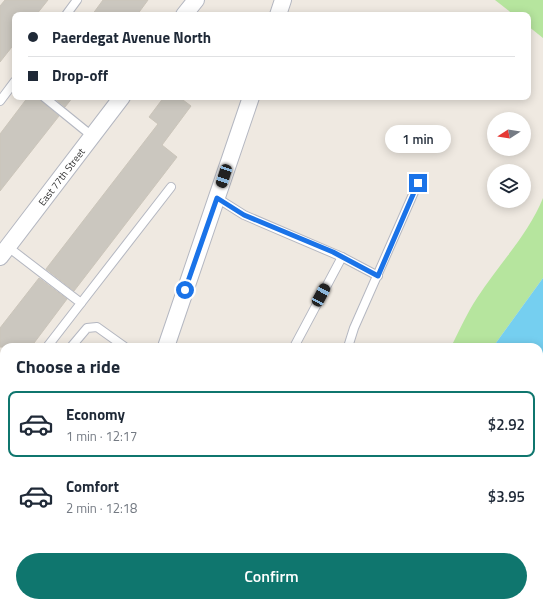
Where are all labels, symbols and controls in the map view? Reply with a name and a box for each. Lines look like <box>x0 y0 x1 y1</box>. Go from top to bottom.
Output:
text: Paerdegat Avenue North <box>52 26 211 49</box>
text: Drop-off <box>52 64 108 87</box>
north arrow <box>487 112 531 156</box>
map controls <box>487 112 531 208</box>
callout: 1 min <box>385 125 451 153</box>
text: 1 min <box>402 129 434 149</box>
street label: East 77th Street <box>34 144 88 209</box>
car <box>215 163 233 189</box>
button: layers <box>487 164 531 208</box>
route end <box>409 174 427 192</box>
route start <box>176 281 194 299</box>
car <box>310 282 332 308</box>
text: Choose a ride <box>16 353 120 380</box>
text: Economy <box>66 403 125 426</box>
icon: car <box>18 406 54 442</box>
text: $2.92 <box>488 413 525 436</box>
text: 1 min · 12:17 <box>66 426 137 446</box>
text: Comfort <box>66 475 119 498</box>
icon: car <box>18 478 54 514</box>
text: $3.95 <box>488 485 525 508</box>
text: 2 min · 12:18 <box>66 498 137 518</box>
button: Confirm <box>16 553 527 599</box>

